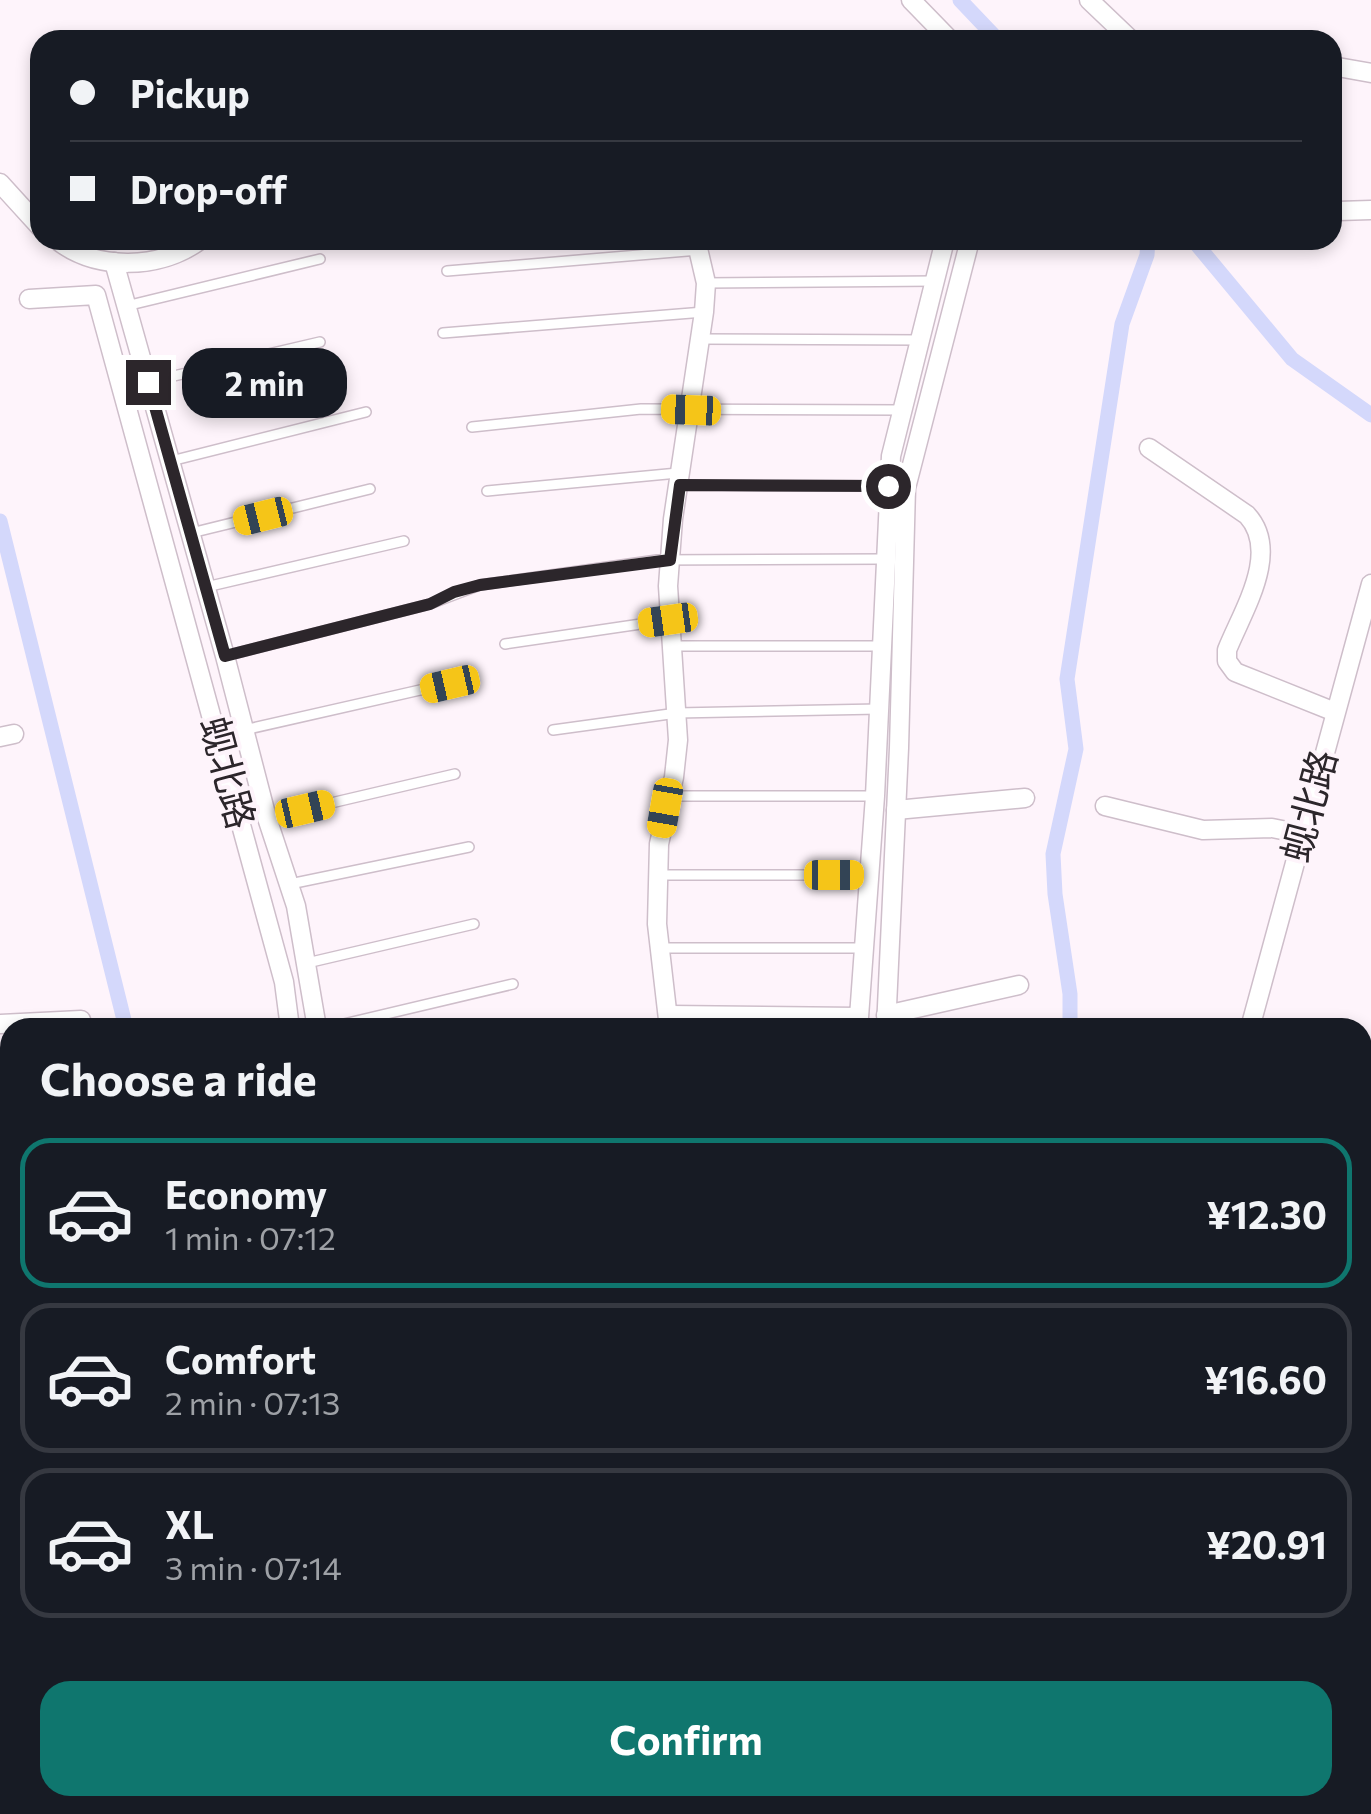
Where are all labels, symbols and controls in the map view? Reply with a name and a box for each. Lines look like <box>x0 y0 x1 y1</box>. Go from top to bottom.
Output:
text: Pickup <box>130 69 250 116</box>
text: Drop-off <box>130 165 287 212</box>
callout: 2 min <box>183 347 348 417</box>
route end <box>126 360 171 405</box>
text: 2 min <box>225 363 304 403</box>
car <box>660 394 722 426</box>
route start <box>866 464 911 509</box>
car <box>230 494 296 538</box>
car <box>636 601 700 639</box>
car <box>417 663 483 705</box>
street label: 蚬北路 <box>192 711 267 834</box>
street label: 蚬北路 <box>1270 744 1345 867</box>
car <box>645 776 685 840</box>
car <box>272 788 338 830</box>
car <box>804 860 864 890</box>
text: Choose a ride <box>40 1050 317 1105</box>
icon: car <box>45 1168 135 1258</box>
text: Economy <box>165 1170 327 1217</box>
text: ¥12.30 <box>1206 1190 1327 1237</box>
text: 1 min · 07:12 <box>165 1217 336 1257</box>
icon: car <box>45 1333 135 1423</box>
text: Comfort <box>165 1335 316 1382</box>
text: ¥16.60 <box>1204 1355 1327 1402</box>
text: 2 min · 07:13 <box>165 1382 340 1422</box>
icon: car <box>45 1498 135 1588</box>
text: XL <box>165 1500 214 1547</box>
text: ¥20.91 <box>1206 1520 1327 1567</box>
text: 3 min · 07:14 <box>165 1547 342 1587</box>
button: Confirm <box>40 1681 1332 1796</box>

